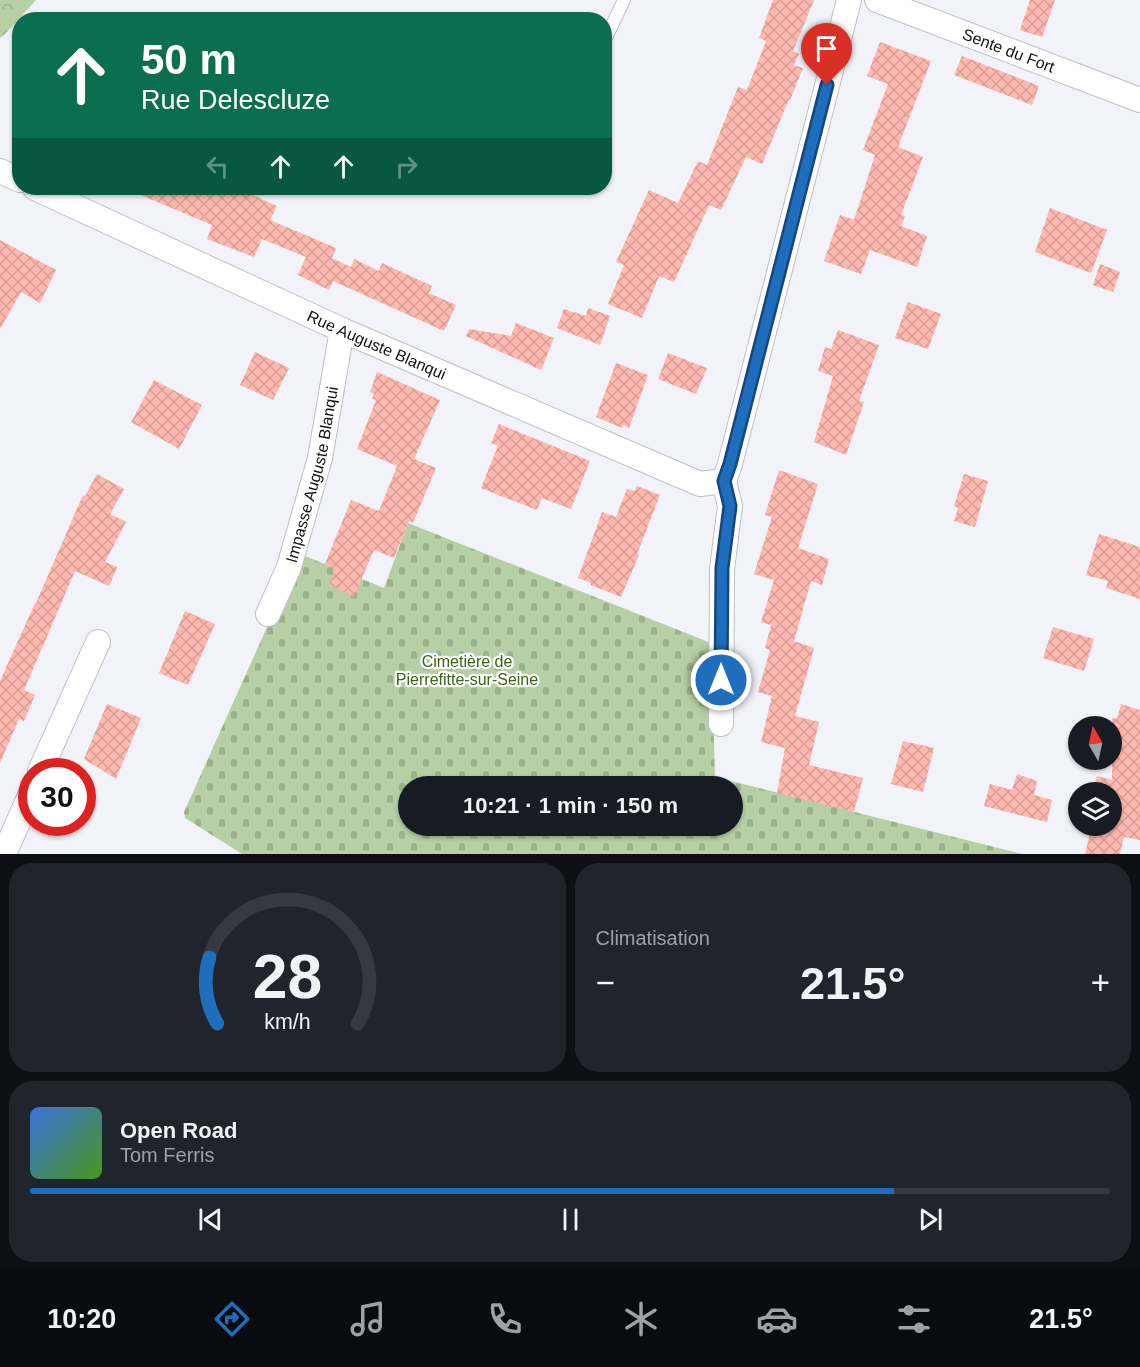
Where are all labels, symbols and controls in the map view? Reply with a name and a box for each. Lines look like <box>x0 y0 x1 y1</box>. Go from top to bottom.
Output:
pin <box>801 23 852 85</box>
street label: Sente du Fort <box>960 25 1057 76</box>
icon: arrive <box>810 32 843 65</box>
icon: ahead <box>42 36 120 114</box>
text: 50 m <box>141 36 237 83</box>
text: Rue Delescluze <box>141 85 330 115</box>
icon: left <box>201 150 234 183</box>
icon: ahead <box>264 150 297 183</box>
icon: ahead <box>327 150 360 183</box>
icon: right <box>390 150 423 183</box>
street label: Rue Auguste Blanqui <box>305 307 449 383</box>
street label: Impasse Auguste Blanqui <box>283 385 341 564</box>
position arrow <box>689 648 753 712</box>
park label: Cimetière de Pierrefitte-sur-Seine <box>396 653 538 688</box>
north arrow <box>1068 716 1122 770</box>
map controls <box>1068 716 1122 836</box>
speed limit sign: 30 <box>18 758 96 836</box>
button: layers <box>1068 782 1122 836</box>
text: 10:21 · 1 min · 150 m <box>463 793 678 818</box>
text: Climatisation <box>596 927 710 949</box>
text: 28 <box>253 942 322 1011</box>
text: 21.5° <box>800 958 906 1009</box>
text: − <box>596 964 615 1001</box>
text: + <box>1091 964 1110 1001</box>
text: km/h <box>264 1011 310 1035</box>
text: Open Road <box>120 1118 237 1143</box>
text: Tom Ferris <box>120 1144 214 1166</box>
icon: previous <box>194 1203 227 1236</box>
icon: pause <box>554 1203 587 1236</box>
icon: next <box>914 1203 947 1236</box>
icon: directions <box>211 1298 253 1340</box>
icon: music <box>347 1298 389 1340</box>
icon: phone <box>484 1298 526 1340</box>
icon: climate <box>620 1298 662 1340</box>
icon: car <box>756 1298 798 1340</box>
icon: filters <box>893 1298 935 1340</box>
text: 10:20 <box>47 1304 116 1334</box>
text: 21.5° <box>1029 1304 1093 1334</box>

